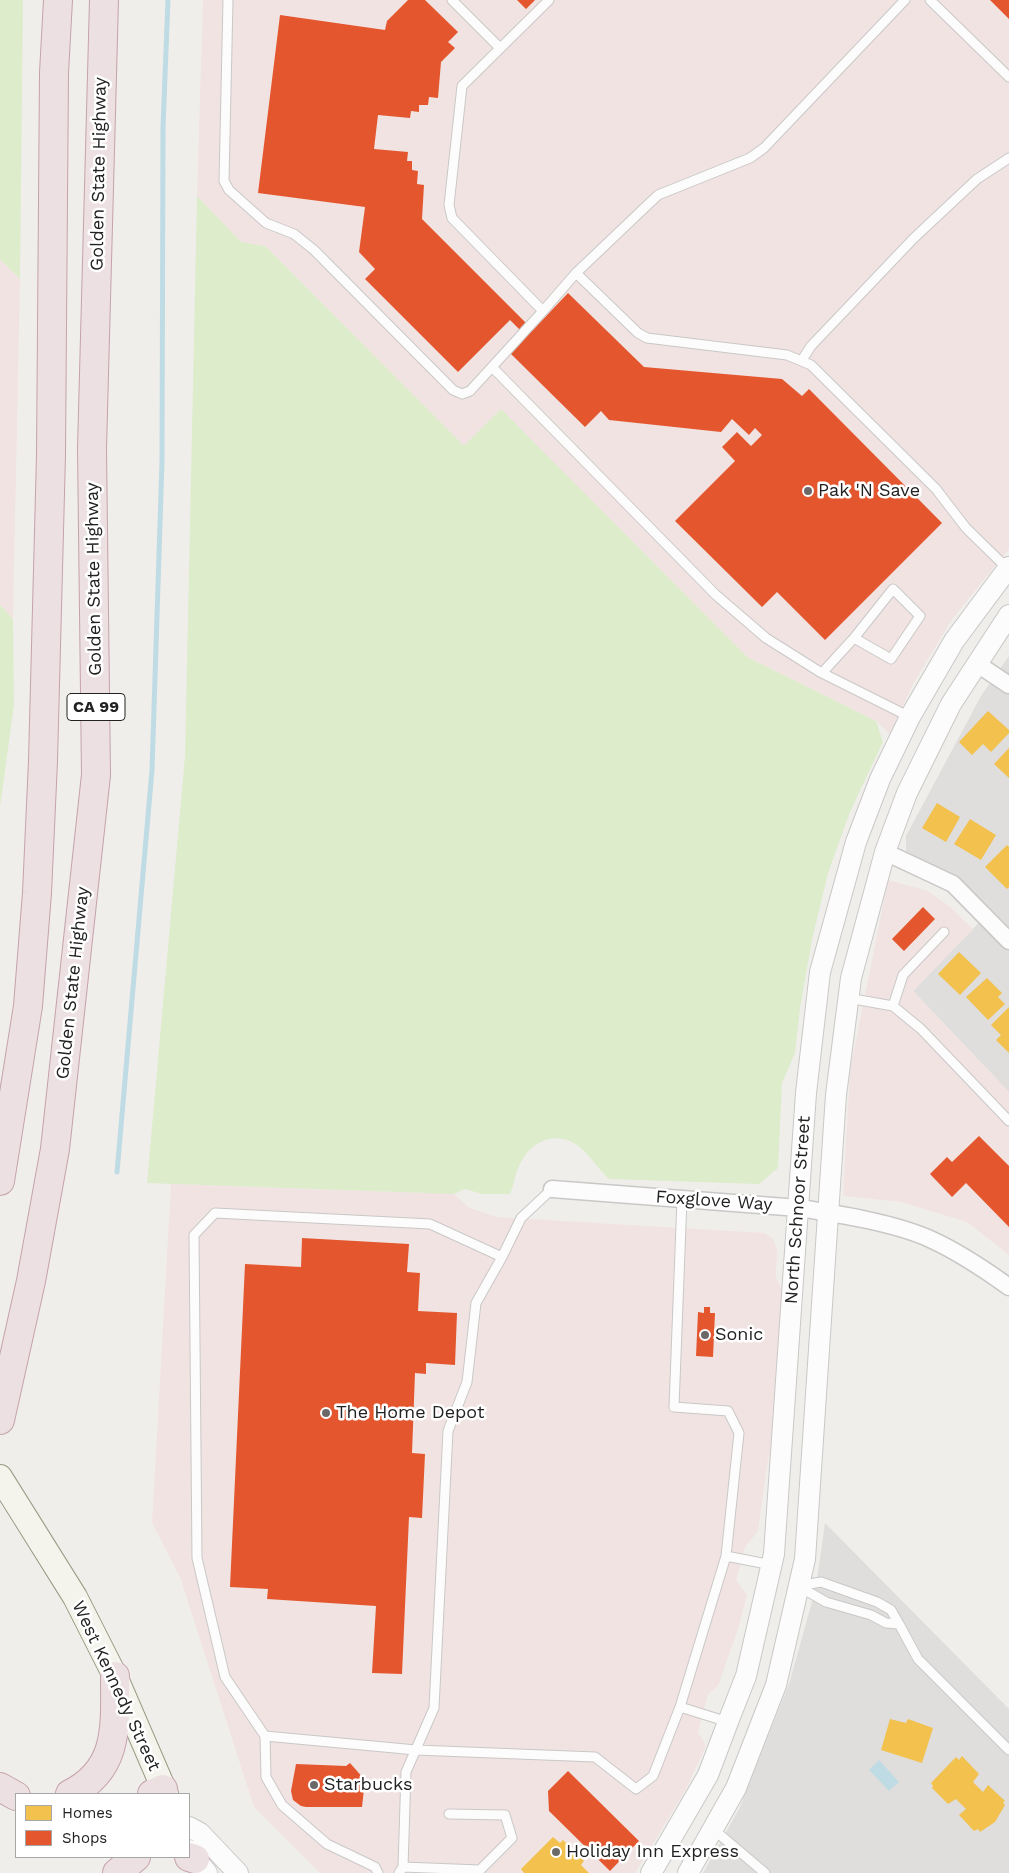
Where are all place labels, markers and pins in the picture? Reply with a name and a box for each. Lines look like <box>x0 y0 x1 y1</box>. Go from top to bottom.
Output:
place label: Pak 'N Save <box>818 480 920 502</box>
marker: Pak 'N Save <box>802 485 814 497</box>
place label: Sonic <box>715 1324 763 1346</box>
marker: Sonic <box>699 1329 711 1341</box>
place label: The Home Depot <box>336 1402 485 1424</box>
marker: The Home Depot <box>320 1407 332 1419</box>
place label: Starbucks <box>324 1774 413 1796</box>
marker: Starbucks <box>308 1779 320 1791</box>
place label: Holiday Inn Express <box>566 1841 739 1863</box>
marker: Holiday Inn Express <box>550 1846 562 1858</box>

